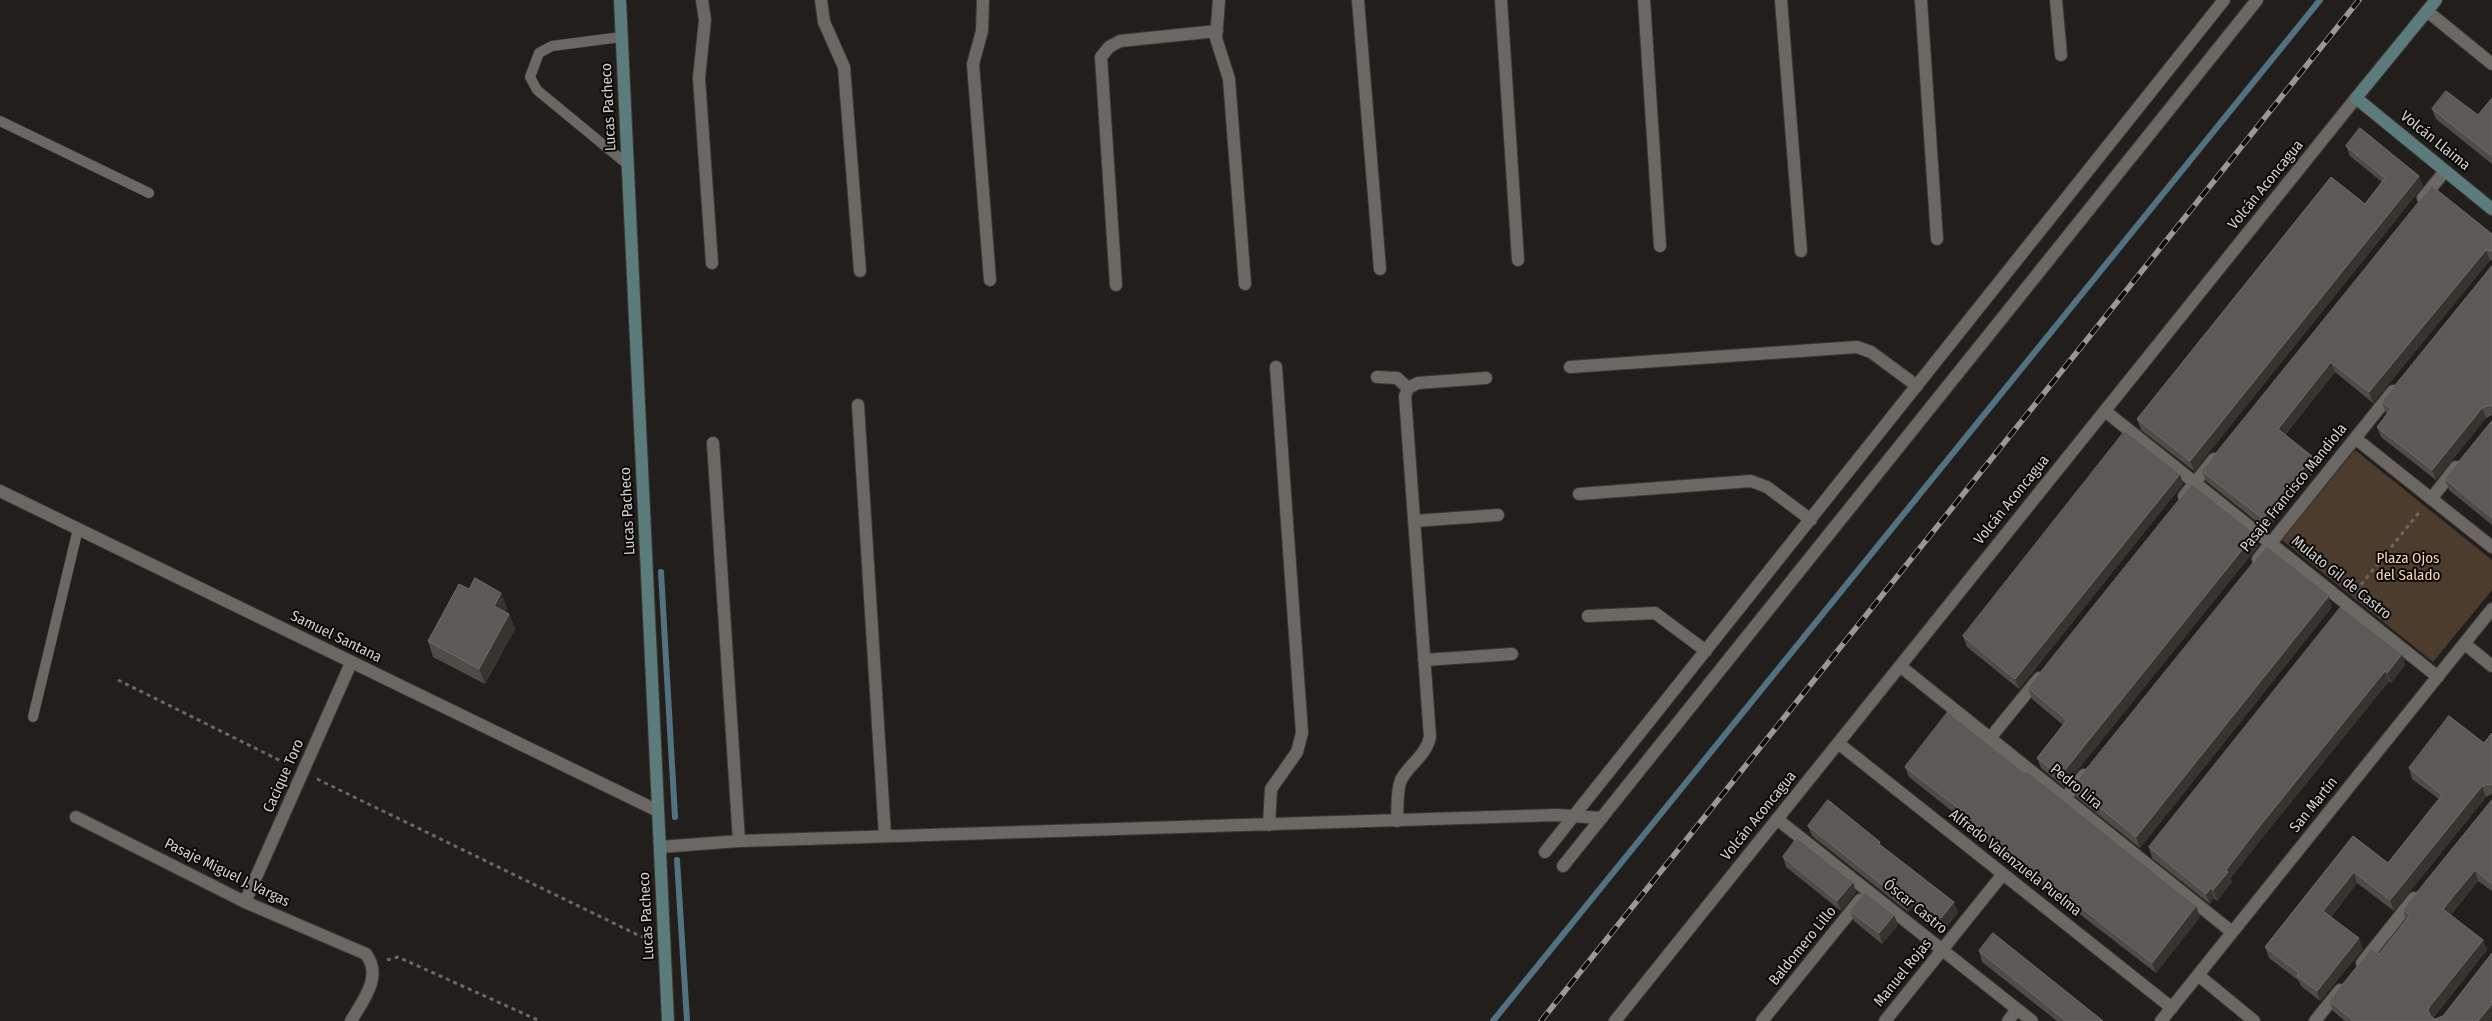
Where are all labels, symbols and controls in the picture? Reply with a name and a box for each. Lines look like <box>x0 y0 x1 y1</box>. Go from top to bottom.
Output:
street label: Lucas Pacheco <box>598 63 620 151</box>
street label: Volcán Llaima <box>2397 107 2473 175</box>
street label: Volcán Aconcagua <box>2225 137 2307 233</box>
street label: Pasaje Francisco Mandiola <box>2237 420 2351 556</box>
street label: Volcán Aconcagua <box>1971 452 2053 548</box>
street label: Lucas Pacheco <box>617 467 639 555</box>
street label: Mulato Gil de Castro <box>2287 532 2395 624</box>
park label: Plaza Ojos del Salado <box>2376 550 2440 585</box>
street label: Samuel Santana <box>287 607 385 667</box>
street label: Cacique Toro <box>260 736 308 816</box>
street label: Pedro Lira <box>2046 761 2106 813</box>
street label: Volcán Aconcagua <box>1718 768 1800 864</box>
street label: San Martín <box>2286 774 2342 836</box>
street label: Alfredo Valenzuela Puelma <box>1945 806 2085 920</box>
street label: Pasaje Miguel J. Vargas <box>161 835 293 911</box>
street label: Lucas Pacheco <box>636 872 658 960</box>
street label: Óscar Castro <box>1879 876 1951 938</box>
street label: Baldomero Lillo <box>1766 903 1840 989</box>
street label: Manuel Rojas <box>1870 936 1936 1010</box>

